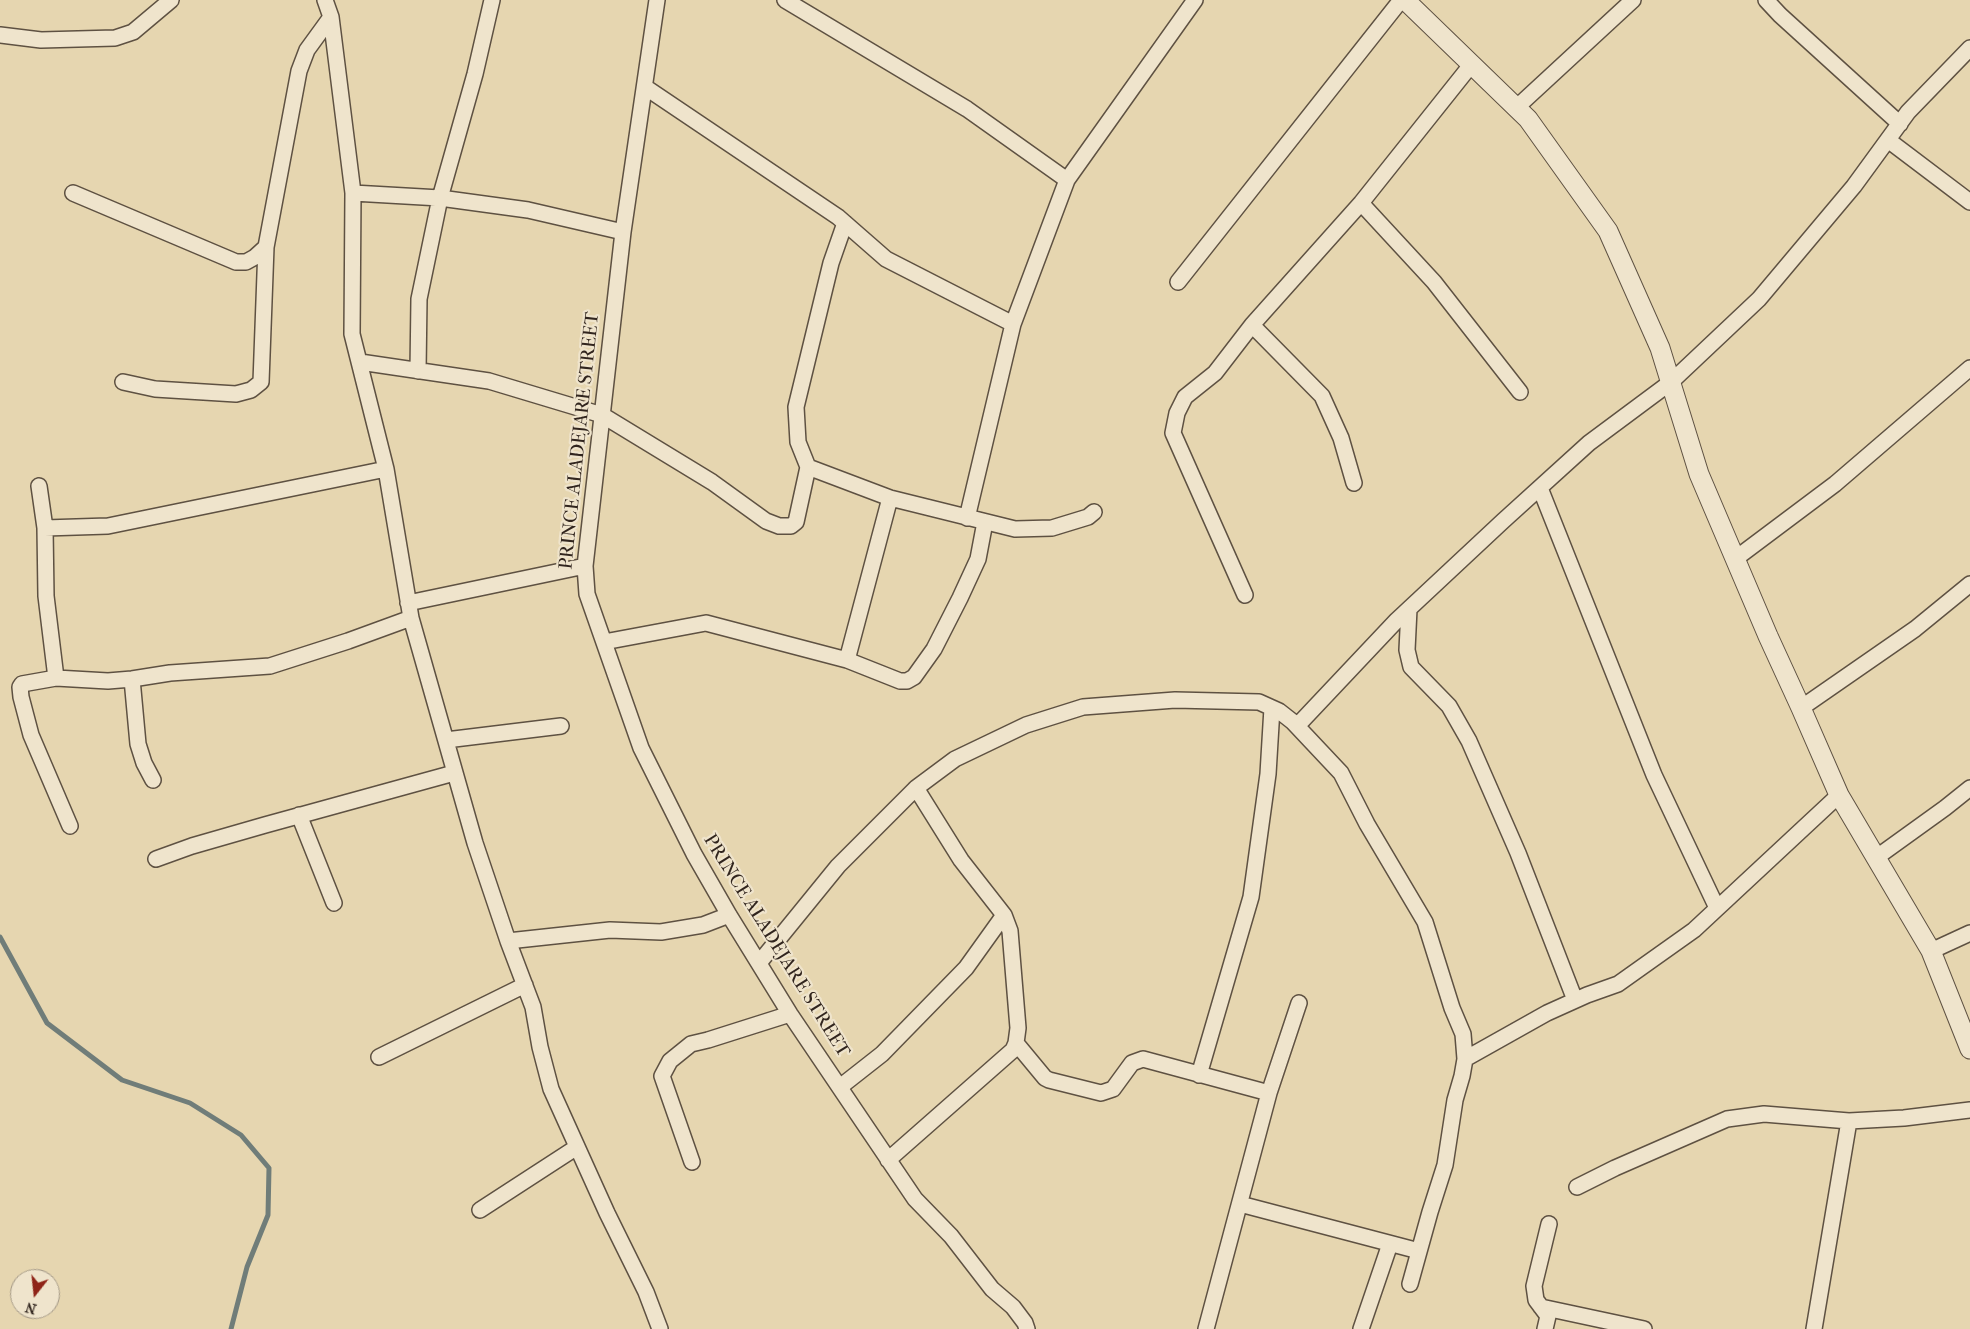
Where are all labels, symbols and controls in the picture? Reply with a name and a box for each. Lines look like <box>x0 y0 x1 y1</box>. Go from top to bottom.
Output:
street label: PRINCE ALADEJARE STREET <box>555 311 605 571</box>
street label: PRINCE ALADEJARE STREET <box>698 830 854 1062</box>
north arrow <box>10 1269 60 1319</box>
text: N <box>24 1298 38 1318</box>

